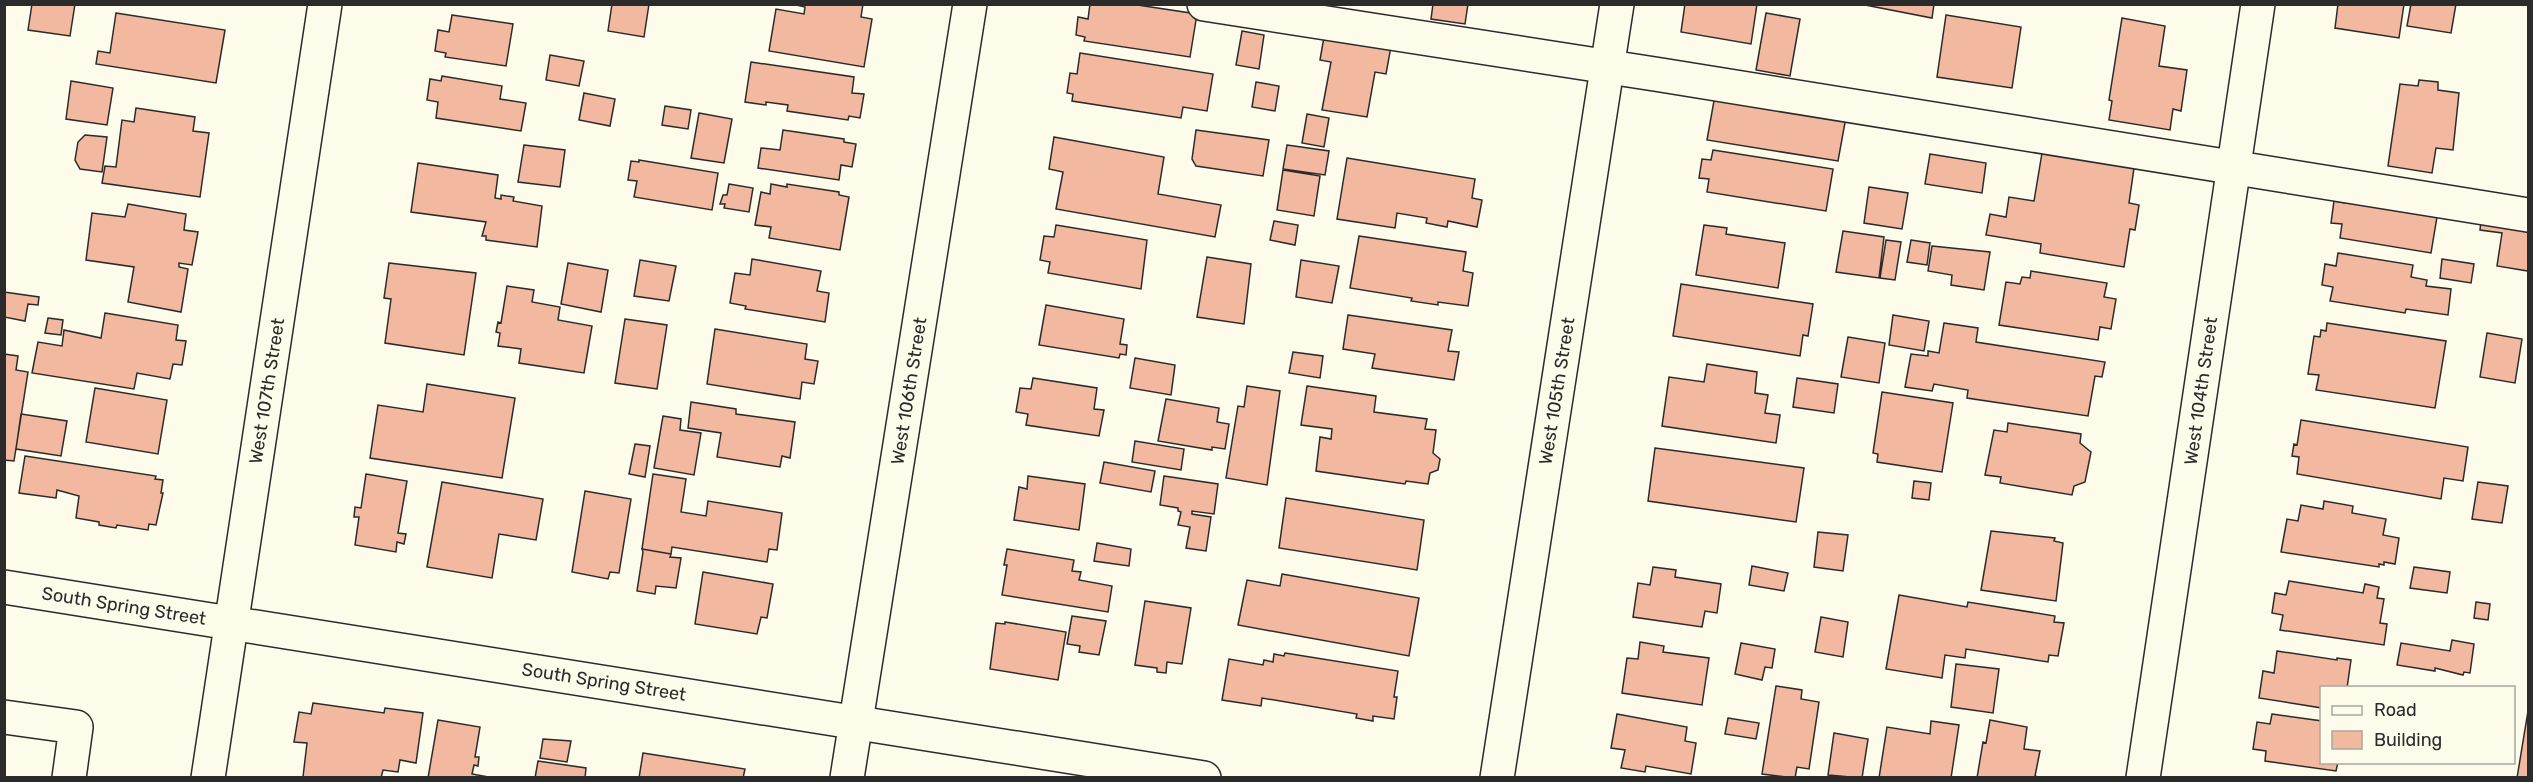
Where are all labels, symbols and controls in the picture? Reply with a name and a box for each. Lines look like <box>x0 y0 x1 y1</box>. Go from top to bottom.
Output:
street label: West 104th Street <box>2180 315 2222 467</box>
street label: West 107th Street <box>245 316 289 466</box>
street label: West 106th Street <box>886 316 932 466</box>
street label: West 105th Street <box>1534 316 1580 466</box>
street label: South Spring Street <box>40 582 208 630</box>
street label: South Spring Street <box>520 658 688 706</box>
legend <box>2320 686 2515 764</box>
text: Road <box>2374 699 2417 721</box>
text: Building <box>2374 729 2442 751</box>

